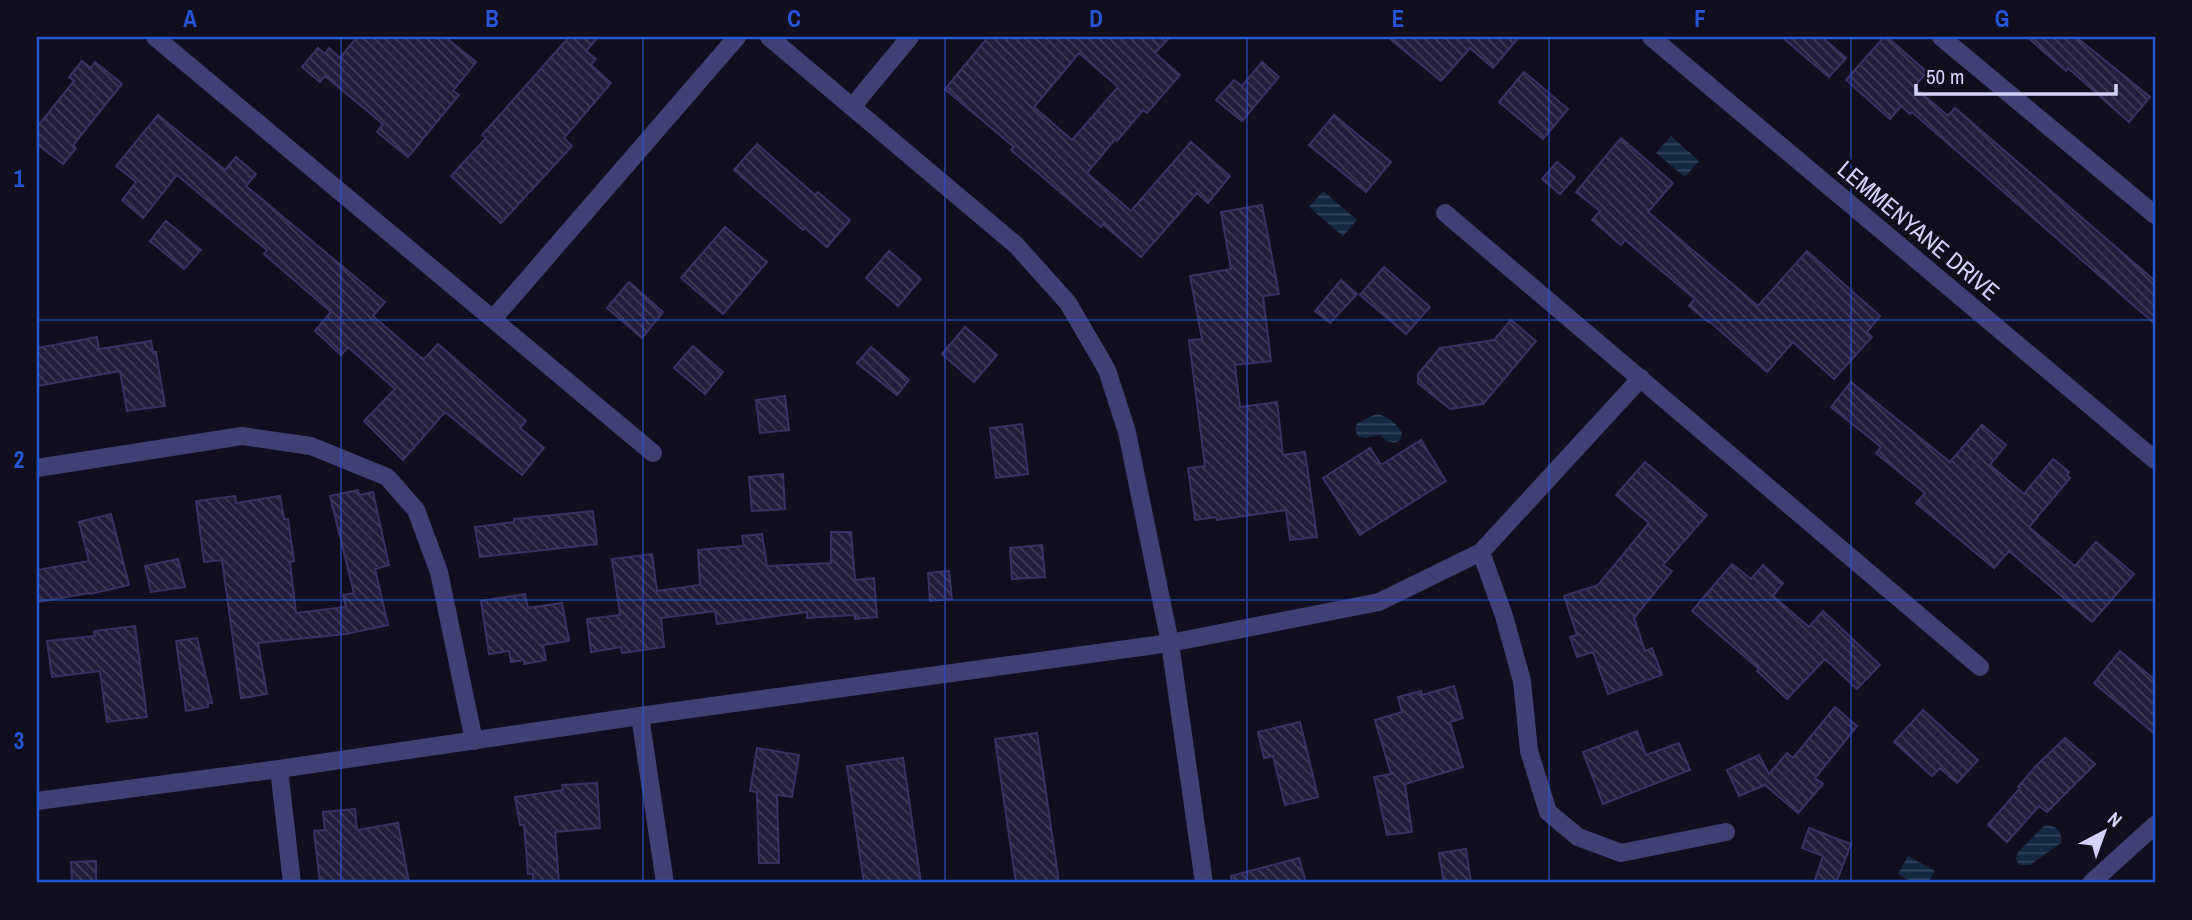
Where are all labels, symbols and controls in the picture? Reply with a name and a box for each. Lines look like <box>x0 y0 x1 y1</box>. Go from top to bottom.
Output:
text: A <box>183 3 197 34</box>
text: B <box>485 3 499 34</box>
text: C <box>787 3 801 34</box>
text: D <box>1089 3 1103 34</box>
text: E <box>1392 3 1404 34</box>
text: F <box>1694 3 1706 34</box>
text: G <box>1995 3 2009 34</box>
scale bar <box>1916 52 2115 96</box>
text: 50 m <box>1926 62 1964 91</box>
street label: LEMMENYANE DRIVE <box>1831 153 2007 307</box>
text: 1 <box>14 163 25 194</box>
text: 2 <box>14 444 24 475</box>
text: 3 <box>14 725 24 756</box>
north arrow <box>2070 797 2140 867</box>
text: N <box>2102 806 2128 833</box>

